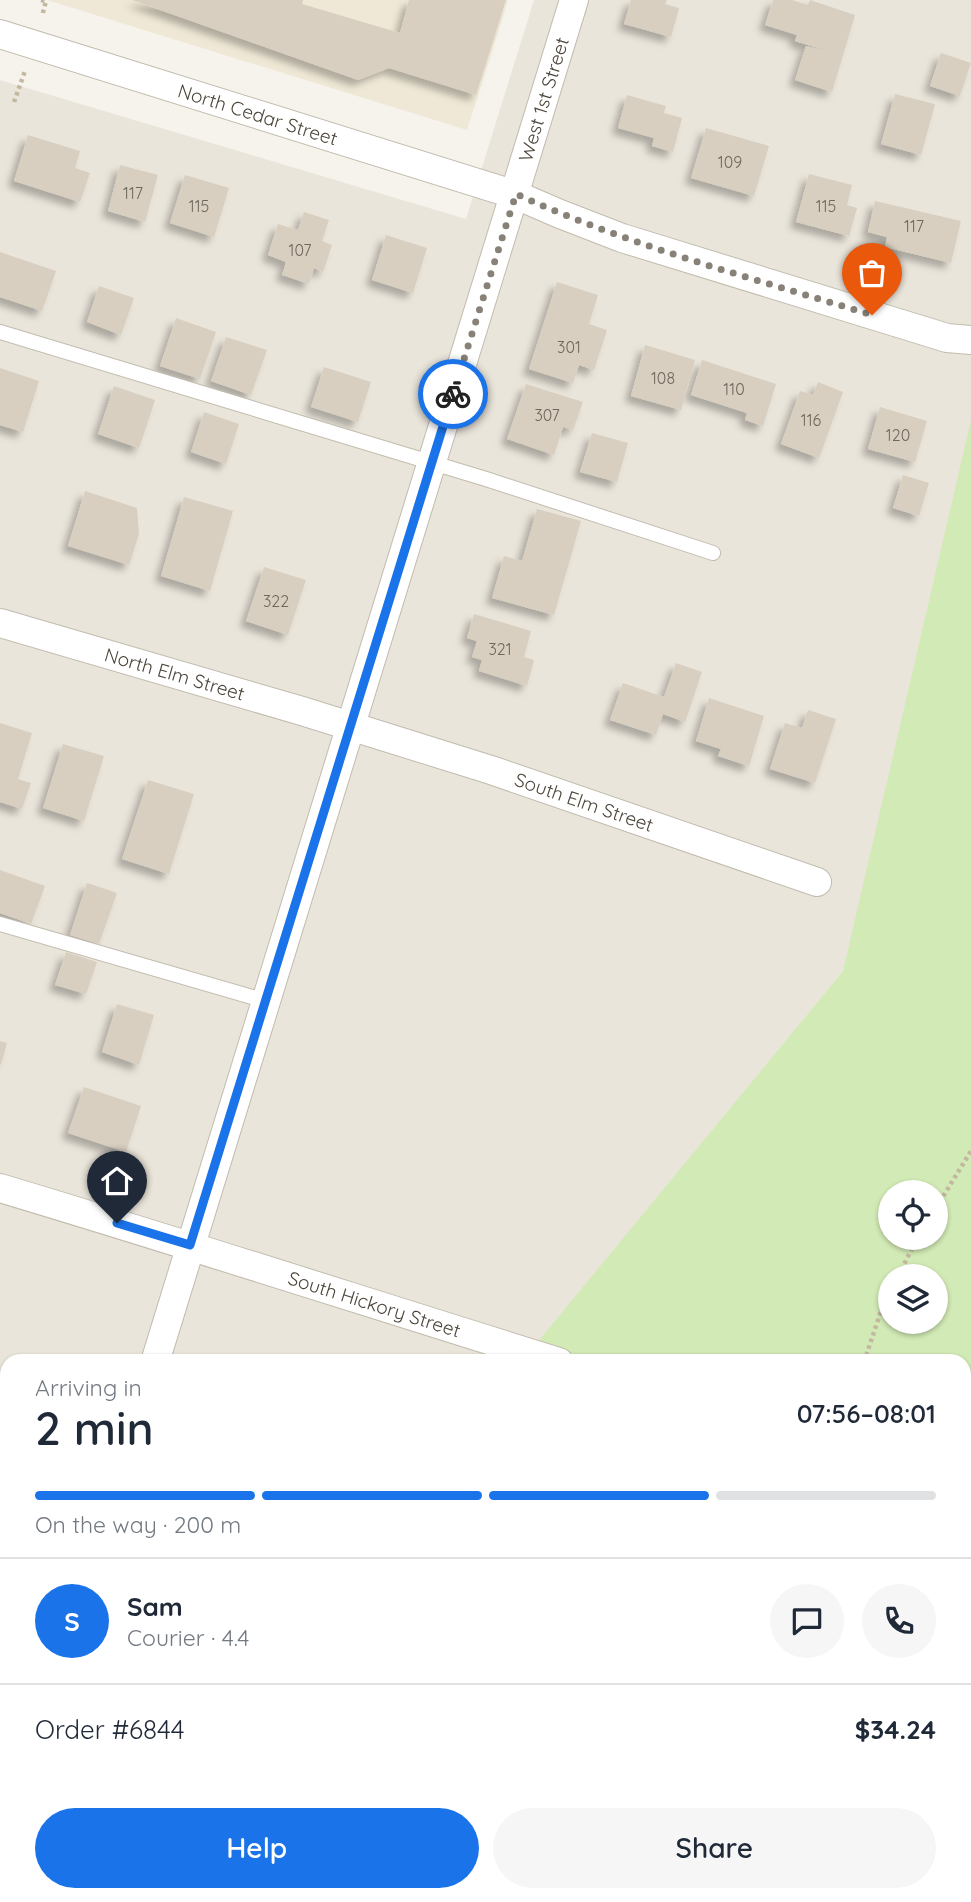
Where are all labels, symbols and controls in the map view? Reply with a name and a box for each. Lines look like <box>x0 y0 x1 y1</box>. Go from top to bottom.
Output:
street label: West 1st Street <box>513 34 574 165</box>
street label: North Cedar Street <box>175 78 340 151</box>
house number: 109 <box>718 152 742 172</box>
house number: 117 <box>123 183 143 203</box>
house number: 115 <box>189 196 209 216</box>
house number: 115 <box>816 196 836 216</box>
house number: 117 <box>904 216 924 236</box>
house number: 107 <box>289 240 311 260</box>
pin <box>842 243 902 315</box>
icon: bag <box>853 254 891 292</box>
house number: 301 <box>557 337 581 357</box>
courier <box>418 359 488 429</box>
house number: 108 <box>651 368 675 388</box>
icon: bike <box>434 375 472 413</box>
house number: 110 <box>723 379 745 399</box>
house number: 307 <box>534 405 560 425</box>
house number: 116 <box>801 410 822 430</box>
house number: 120 <box>886 425 910 445</box>
house number: 322 <box>263 591 289 611</box>
house number: 321 <box>488 639 512 659</box>
street label: North Elm Street <box>102 642 248 706</box>
street label: South Elm Street <box>512 767 657 837</box>
pin <box>87 1151 147 1223</box>
icon: home <box>98 1162 136 1200</box>
map controls <box>878 1180 948 1334</box>
button: locate <box>878 1180 948 1250</box>
button: layers <box>878 1264 948 1334</box>
street label: South Hickory Street <box>285 1266 463 1343</box>
text: Arriving in <box>35 1373 142 1402</box>
text: 07:56–08:01 <box>797 1397 936 1430</box>
text: 2 min <box>35 1399 154 1457</box>
text: On the way · 200 m <box>35 1510 241 1539</box>
button: chat <box>770 1584 844 1658</box>
button: phone <box>862 1584 936 1658</box>
text: Sam <box>127 1590 183 1623</box>
text: S <box>64 1605 80 1638</box>
text: Courier · 4.4 <box>127 1623 249 1652</box>
text: Order #6844 <box>35 1713 184 1746</box>
text: $34.24 <box>855 1713 936 1746</box>
button: Help <box>35 1808 479 1888</box>
button: Share <box>493 1808 936 1888</box>

